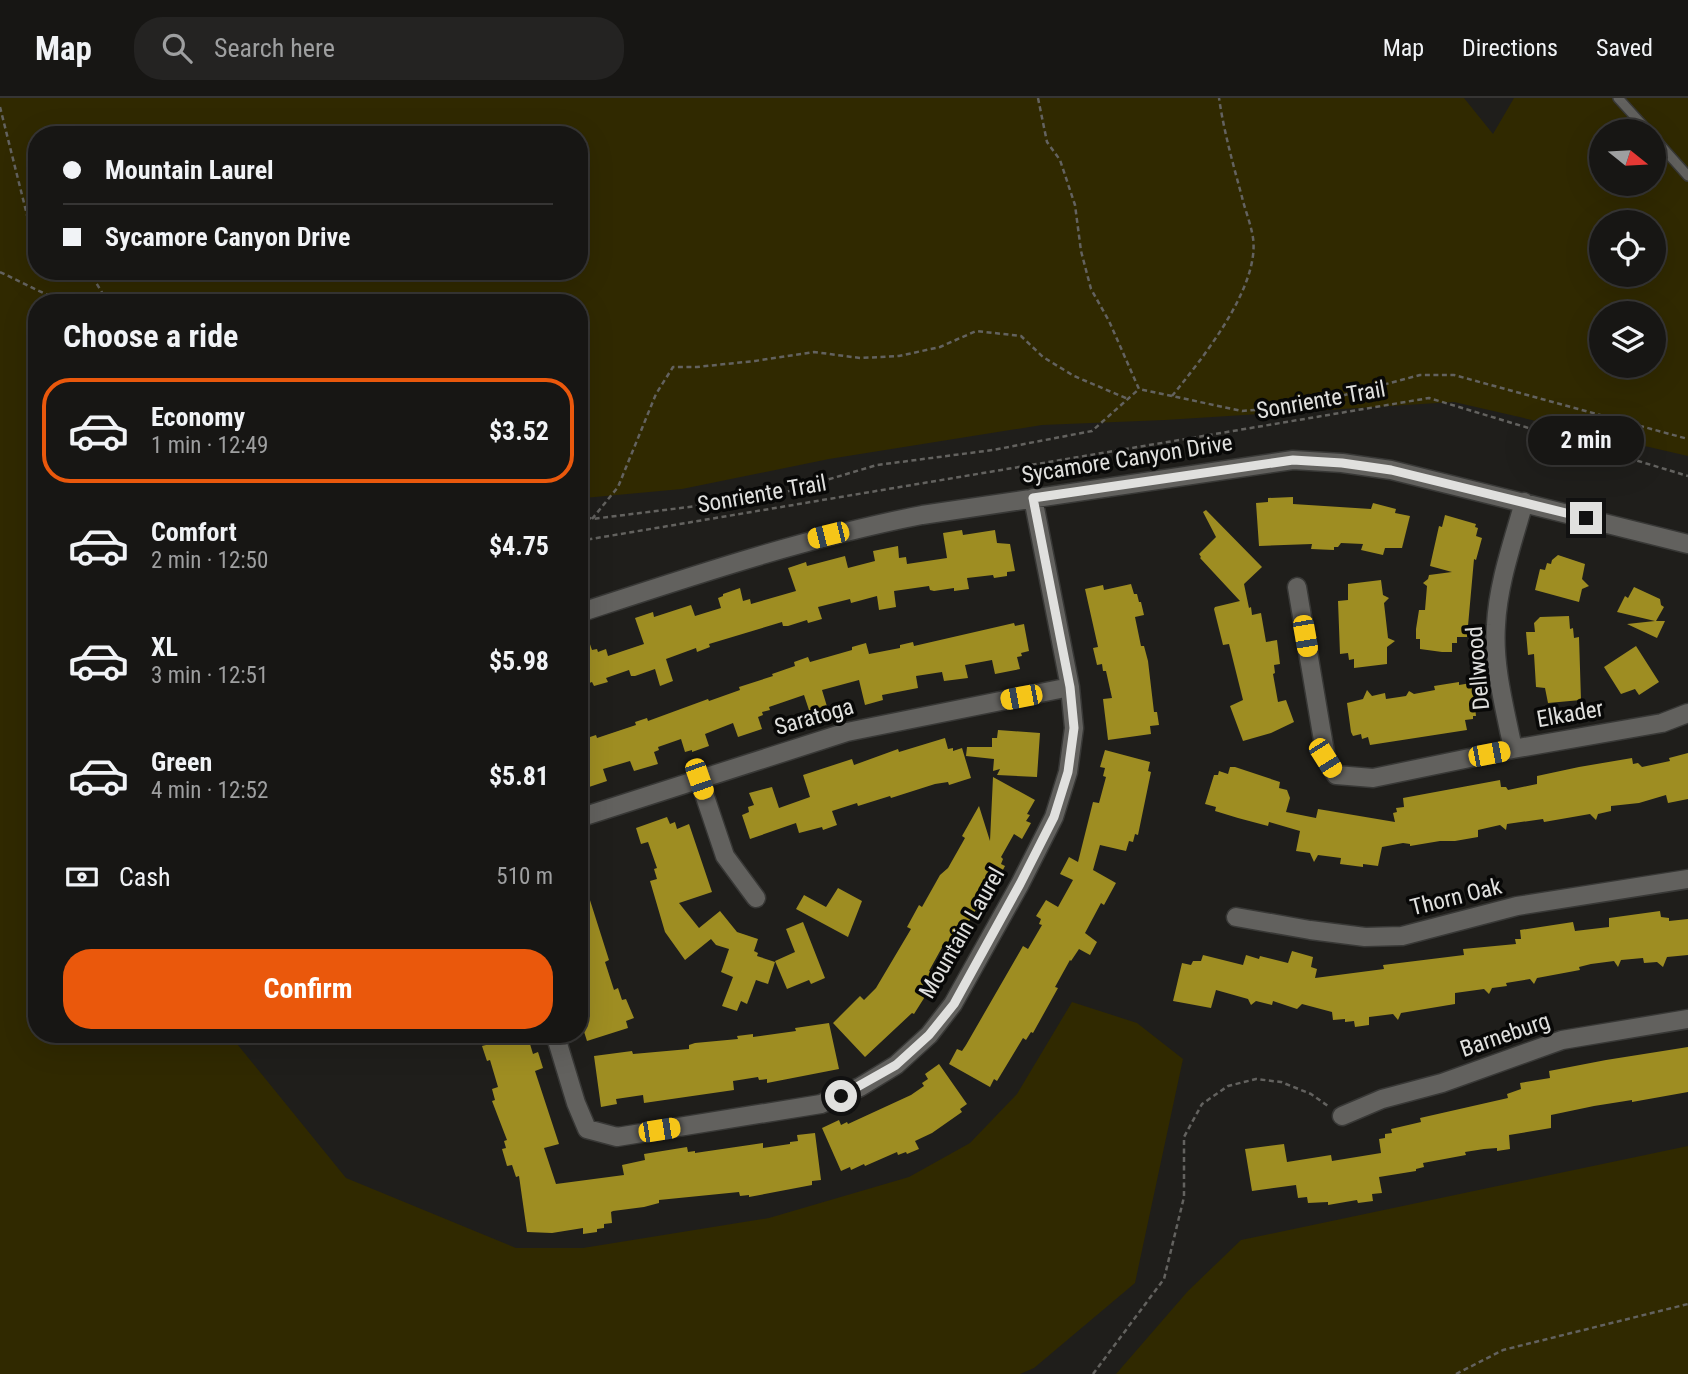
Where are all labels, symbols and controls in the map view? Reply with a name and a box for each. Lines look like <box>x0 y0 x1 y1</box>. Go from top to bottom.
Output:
search box <box>134 17 624 80</box>
text: Map <box>35 29 92 68</box>
icon: search <box>158 29 196 67</box>
text: Search here <box>214 33 335 63</box>
text: Map <box>1383 34 1424 62</box>
text: Directions <box>1462 34 1558 62</box>
text: Saved <box>1596 34 1653 62</box>
north arrow <box>1589 119 1666 196</box>
map controls <box>1589 119 1666 378</box>
text: Mountain Laurel <box>105 155 274 185</box>
button: locate <box>1589 210 1666 287</box>
text: Sycamore Canyon Drive <box>105 222 350 252</box>
button: layers <box>1589 301 1666 378</box>
text: Choose a ride <box>63 317 238 355</box>
street label: Sonriente Trail <box>1254 375 1388 425</box>
icon: car <box>67 399 130 462</box>
text: Economy <box>151 402 245 432</box>
text: $3.52 <box>489 416 549 446</box>
callout: 2 min <box>1528 416 1644 466</box>
text: 2 min <box>1560 427 1612 454</box>
street label: Sycamore Canyon Drive <box>1020 429 1234 489</box>
text: 1 min · 12:49 <box>151 432 268 459</box>
street label: Sonriente Trail <box>695 469 829 519</box>
route end <box>1570 502 1602 534</box>
icon: car <box>67 514 130 577</box>
text: Comfort <box>151 517 237 547</box>
car <box>806 520 851 550</box>
text: $4.75 <box>489 531 549 561</box>
text: 2 min · 12:50 <box>151 547 268 574</box>
car <box>1292 613 1319 659</box>
street label: Dellwood <box>1461 625 1495 711</box>
icon: car <box>67 629 130 692</box>
text: XL <box>151 632 178 662</box>
text: $5.98 <box>489 646 549 676</box>
text: 3 min · 12:51 <box>151 662 268 689</box>
car <box>999 683 1044 711</box>
street label: Saratoga <box>771 693 857 741</box>
street label: Elkader <box>1535 695 1605 733</box>
car <box>1305 735 1346 781</box>
car <box>1467 740 1512 768</box>
icon: car <box>67 744 130 807</box>
text: Green <box>151 747 212 777</box>
car <box>683 756 716 802</box>
text: $5.81 <box>489 761 549 791</box>
text: 4 min · 12:52 <box>151 777 268 804</box>
icon: cash <box>63 858 101 896</box>
text: Cash <box>119 862 171 892</box>
text: 510 m <box>496 863 553 890</box>
street label: Mountain Laurel <box>914 863 1010 1003</box>
street label: Thorn Oak <box>1407 872 1505 921</box>
button: Confirm <box>63 949 553 1029</box>
street label: Barneburg <box>1457 1007 1553 1063</box>
route start <box>825 1080 857 1112</box>
car <box>637 1116 682 1144</box>

